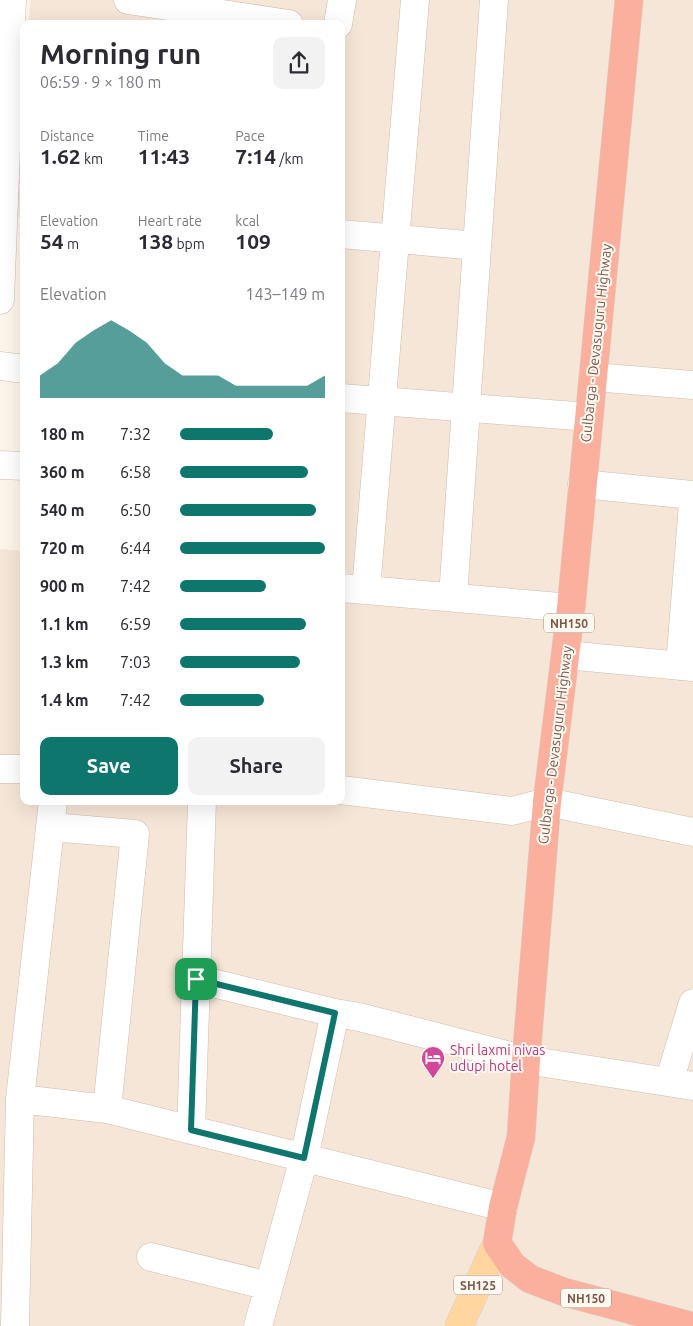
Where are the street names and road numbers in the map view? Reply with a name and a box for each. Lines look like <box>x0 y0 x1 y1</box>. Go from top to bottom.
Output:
street label: Gulbarga - Devasuguru Highway <box>578 243 614 443</box>
road number: NH150 <box>544 614 594 632</box>
street label: Gulbarga - Devasuguru Highway <box>535 645 575 845</box>
road number: SH125 <box>454 1276 502 1294</box>
road number: NH150 <box>561 1289 611 1308</box>

